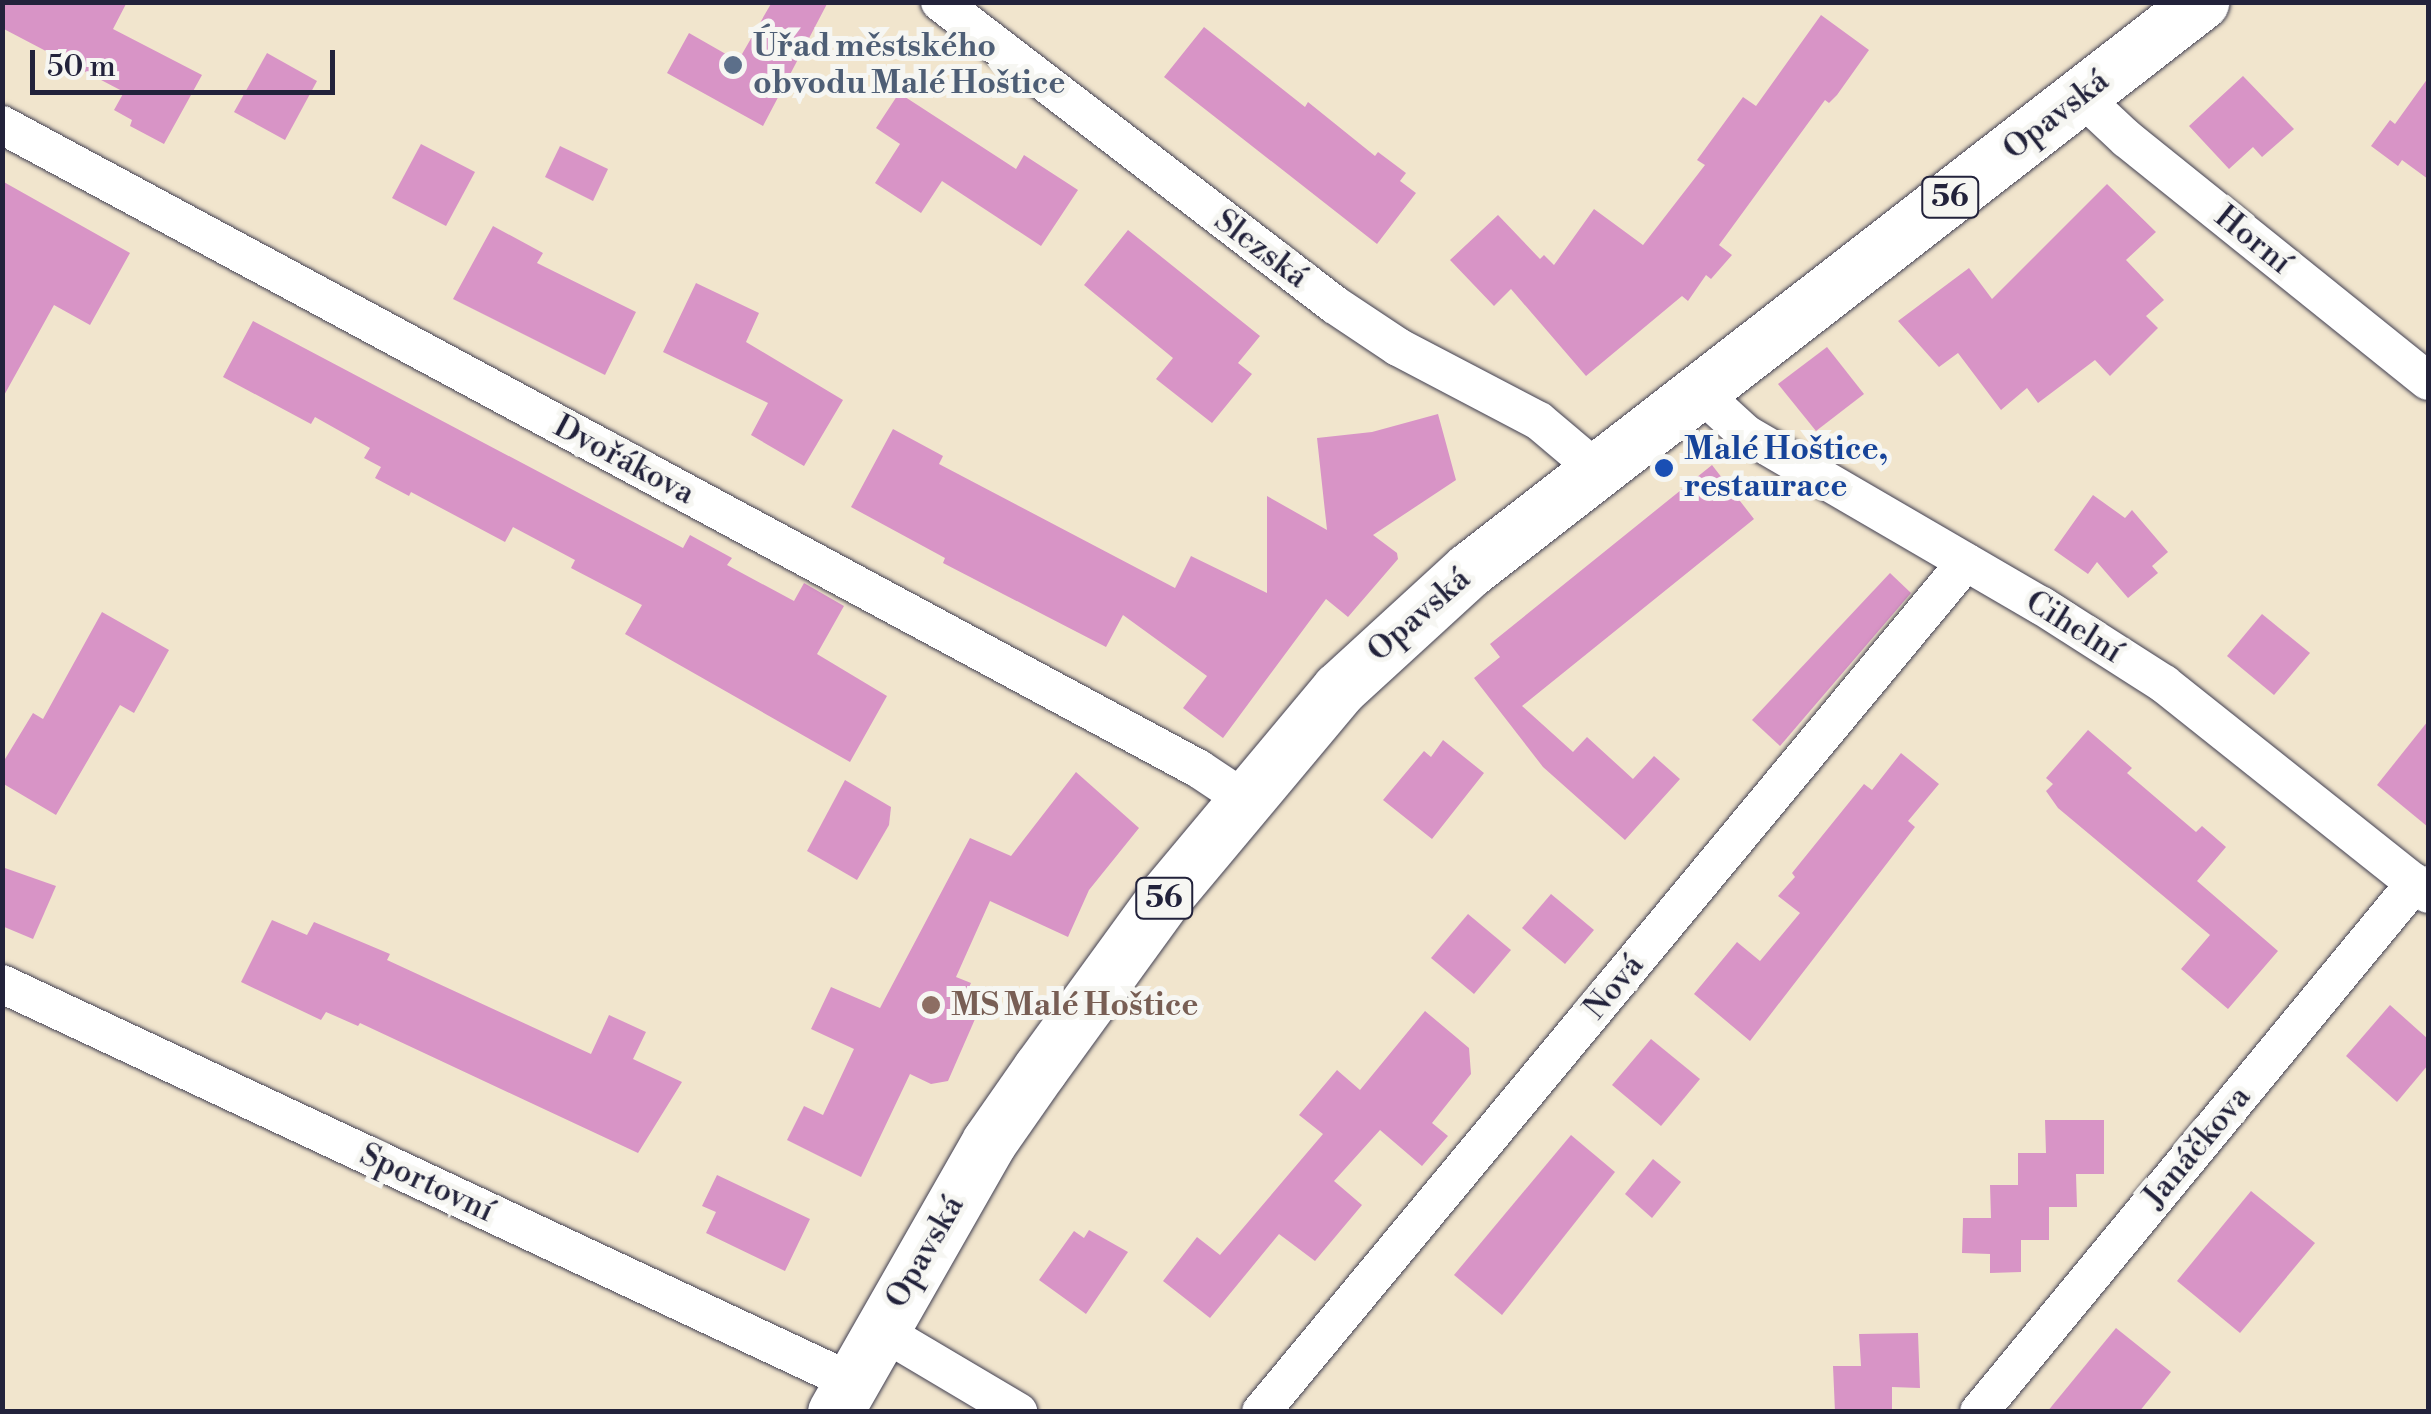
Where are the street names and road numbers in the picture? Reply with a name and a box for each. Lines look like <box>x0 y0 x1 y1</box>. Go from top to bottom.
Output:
street label: Opavská <box>1996 62 2116 168</box>
road number: 56 <box>1920 172 1980 222</box>
street label: Horní <box>2207 198 2299 282</box>
street label: Slezská <box>1207 201 1315 297</box>
street label: Dvořákova <box>547 407 701 513</box>
street label: Opavská <box>1360 560 1478 670</box>
street label: Cihelní <box>2019 582 2129 672</box>
road number: 56 <box>1134 873 1194 923</box>
street label: Nová <box>1576 947 1652 1027</box>
street label: Janáčkova <box>2135 1078 2259 1216</box>
street label: Sportovní <box>354 1135 500 1231</box>
street label: Opavská <box>878 1189 972 1315</box>

